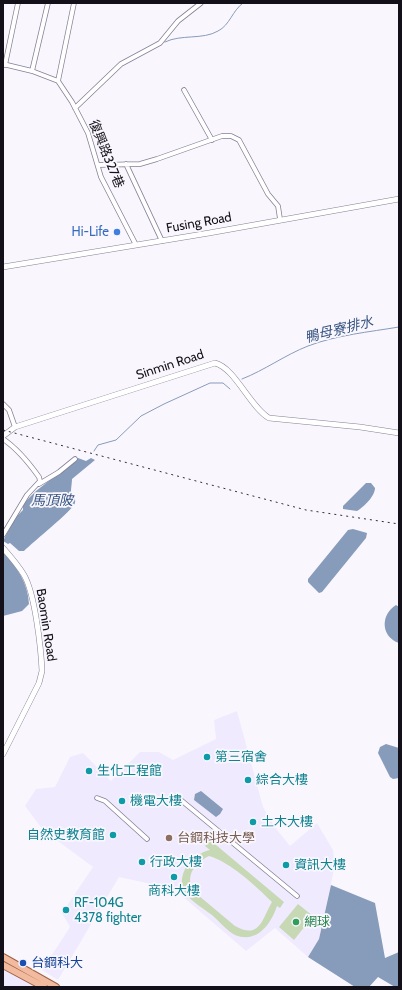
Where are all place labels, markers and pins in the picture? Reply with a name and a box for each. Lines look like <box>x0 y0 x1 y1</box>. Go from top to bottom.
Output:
place label: Hi-Life <box>72 224 109 240</box>
marker: Hi-Life <box>112 227 122 237</box>
place label: 第三宿舍 <box>215 749 267 765</box>
marker: 第三宿舍 <box>202 752 212 762</box>
place label: 生化工程館 <box>97 763 162 779</box>
marker: 生化工程館 <box>84 766 94 776</box>
place label: 綜合大樓 <box>256 772 308 788</box>
marker: 綜合大樓 <box>243 775 253 785</box>
place label: 機電大樓 <box>130 793 182 809</box>
marker: 機電大樓 <box>117 796 127 806</box>
place label: 土木大樓 <box>261 814 313 830</box>
marker: 土木大樓 <box>248 817 258 827</box>
place label: 自然史教育館 <box>27 827 105 843</box>
marker: 自然史教育館 <box>108 830 118 840</box>
place label: 台鋼科技大學 <box>177 830 255 846</box>
marker: 台鋼科技大學 <box>164 833 174 843</box>
place label: 行政大樓 <box>150 854 202 870</box>
marker: 行政大樓 <box>137 857 147 867</box>
place label: 資訊大樓 <box>294 857 346 873</box>
marker: 資訊大樓 <box>281 860 291 870</box>
marker: 商科大樓 <box>169 872 179 882</box>
place label: 商科大樓 <box>148 883 200 899</box>
place label: RF-104G 4378 fighter <box>74 895 141 926</box>
marker: RF-104G 4378 fighter <box>61 905 71 915</box>
place label: 網球 <box>304 914 330 930</box>
marker: 網球 <box>291 917 301 927</box>
place label: 台鋼科大 <box>31 955 83 971</box>
marker: 台鋼科大 <box>18 958 28 968</box>

